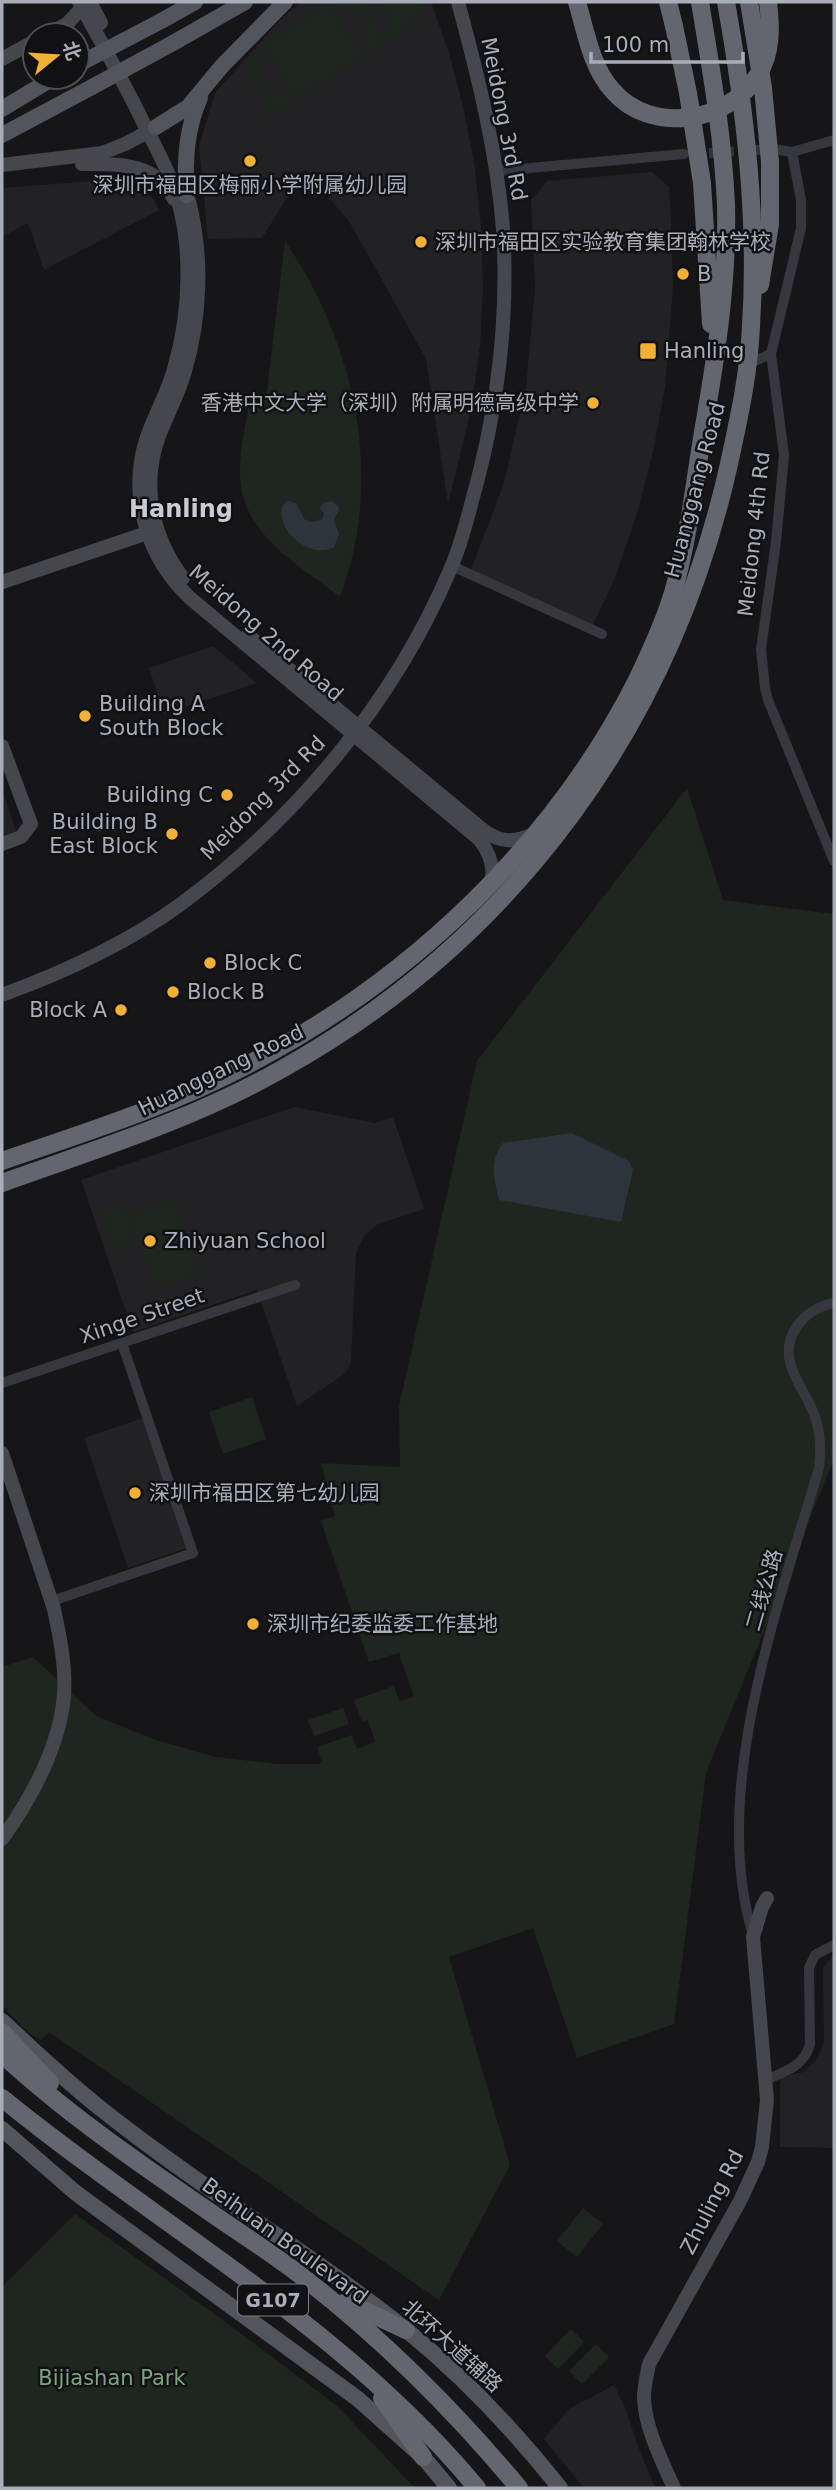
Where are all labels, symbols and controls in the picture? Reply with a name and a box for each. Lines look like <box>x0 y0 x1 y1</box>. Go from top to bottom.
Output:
north arrow <box>21 21 91 91</box>
scale bar <box>591 21 743 65</box>
text: 100 m <box>602 33 669 57</box>
street label: Meidong 3rd Rd <box>476 35 532 203</box>
text: 北 <box>59 38 86 63</box>
marker: 深圳市福田区梅丽小学附属幼儿园 <box>242 153 258 169</box>
place label: 深圳市福田区梅丽小学附属幼儿园 <box>93 173 408 197</box>
place label: 深圳市福田区实验教育集团翰林学校 <box>435 230 771 254</box>
marker: 深圳市福田区实验教育集团翰林学校 <box>413 234 429 250</box>
place label: B <box>697 262 711 286</box>
marker: B <box>675 266 691 282</box>
place label: Hanling <box>664 339 744 363</box>
marker: Hanling <box>638 341 658 361</box>
place label: 香港中文大学（深圳）附属明德高级中学 <box>201 391 579 415</box>
marker: 香港中文大学（深圳）附属明德高级中学 <box>585 395 601 411</box>
street label: Huanggang Road <box>660 400 730 580</box>
street label: Meidong 4th Rd <box>733 450 775 618</box>
district label: Hanling <box>129 495 233 523</box>
street label: Meidong 2nd Road <box>184 560 348 706</box>
place label: Building A South Block <box>99 692 224 740</box>
marker: Building A South Block <box>77 708 93 724</box>
street label: Meidong 3rd Rd <box>196 731 330 865</box>
place label: Building C <box>106 783 213 807</box>
marker: Building C <box>219 787 235 803</box>
place label: Building B East Block <box>49 810 159 858</box>
marker: Building B East Block <box>164 826 180 842</box>
place label: Block C <box>224 951 302 975</box>
marker: Block C <box>202 955 218 971</box>
place label: Block B <box>187 980 265 1004</box>
marker: Block B <box>165 984 181 1000</box>
place label: Block A <box>29 998 108 1022</box>
marker: Block A <box>113 1002 129 1018</box>
street label: Huanggang Road <box>134 1020 308 1120</box>
place label: Zhiyuan School <box>164 1229 326 1253</box>
marker: Zhiyuan School <box>142 1233 158 1249</box>
street label: Xinge Street <box>77 1283 207 1349</box>
place label: 深圳市福田区第七幼儿园 <box>149 1481 380 1505</box>
marker: 深圳市福田区第七幼儿园 <box>127 1485 143 1501</box>
street label: 二线公路 <box>741 1546 787 1634</box>
place label: 深圳市纪委监委工作基地 <box>267 1612 498 1636</box>
marker: 深圳市纪委监委工作基地 <box>245 1616 261 1632</box>
street label: Zhuling Rd <box>675 2146 749 2258</box>
street label: Beihuan Boulevard <box>198 2173 372 2309</box>
road number: G107 <box>238 2284 308 2316</box>
street label: 北环大道辅路 <box>397 2295 507 2397</box>
park label: Bijiashan Park <box>38 2366 186 2390</box>

